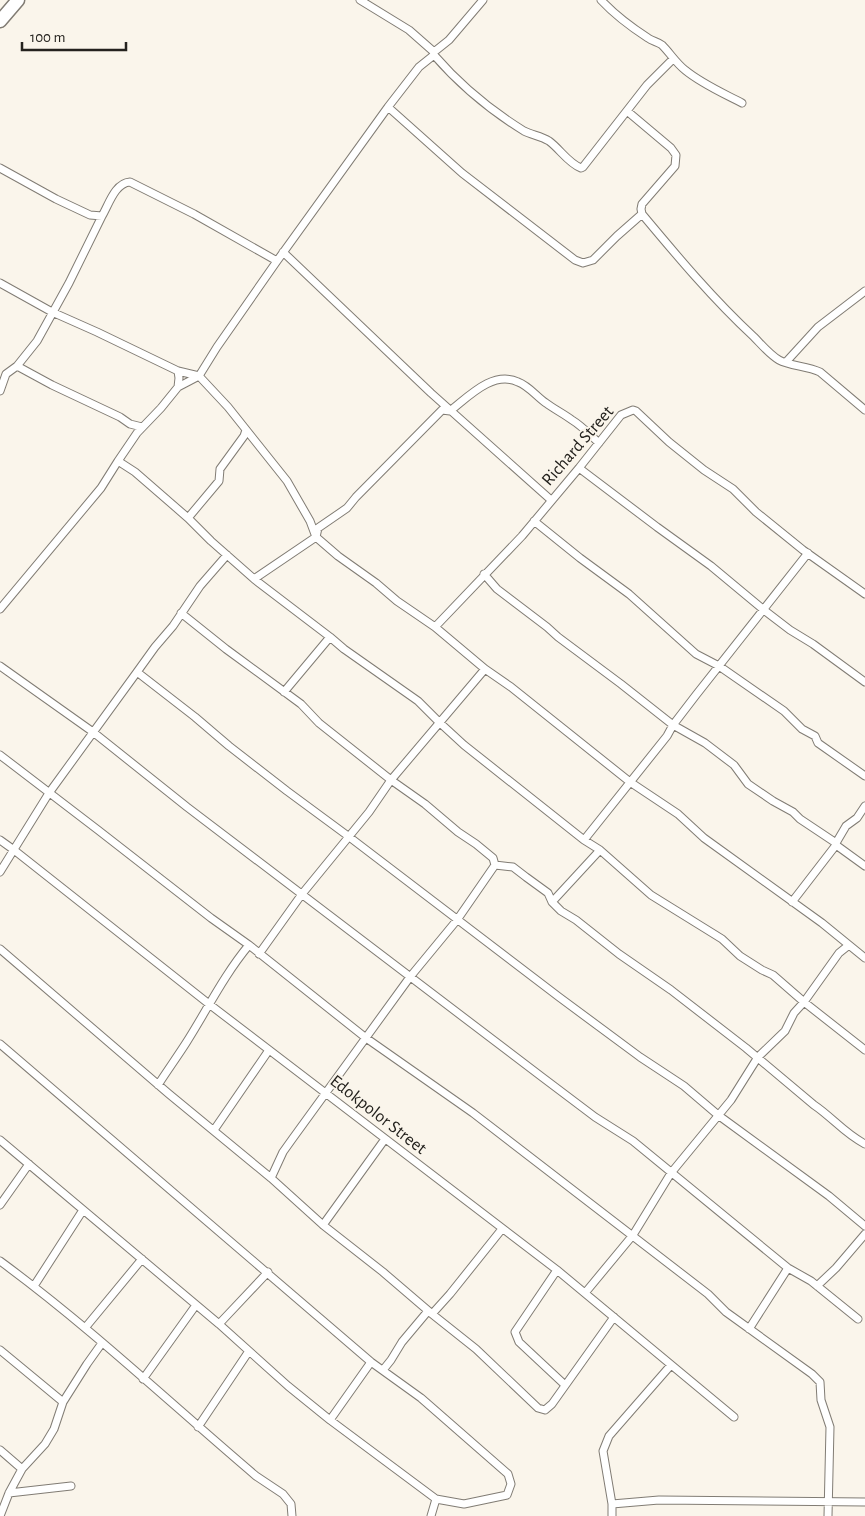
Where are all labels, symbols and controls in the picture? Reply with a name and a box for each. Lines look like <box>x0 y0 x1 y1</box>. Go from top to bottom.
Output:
scale bar <box>22 20 126 52</box>
text: 100 m <box>30 30 65 45</box>
street label: Richard Street <box>539 402 618 489</box>
street label: Edokpolor Street <box>326 1072 430 1158</box>

